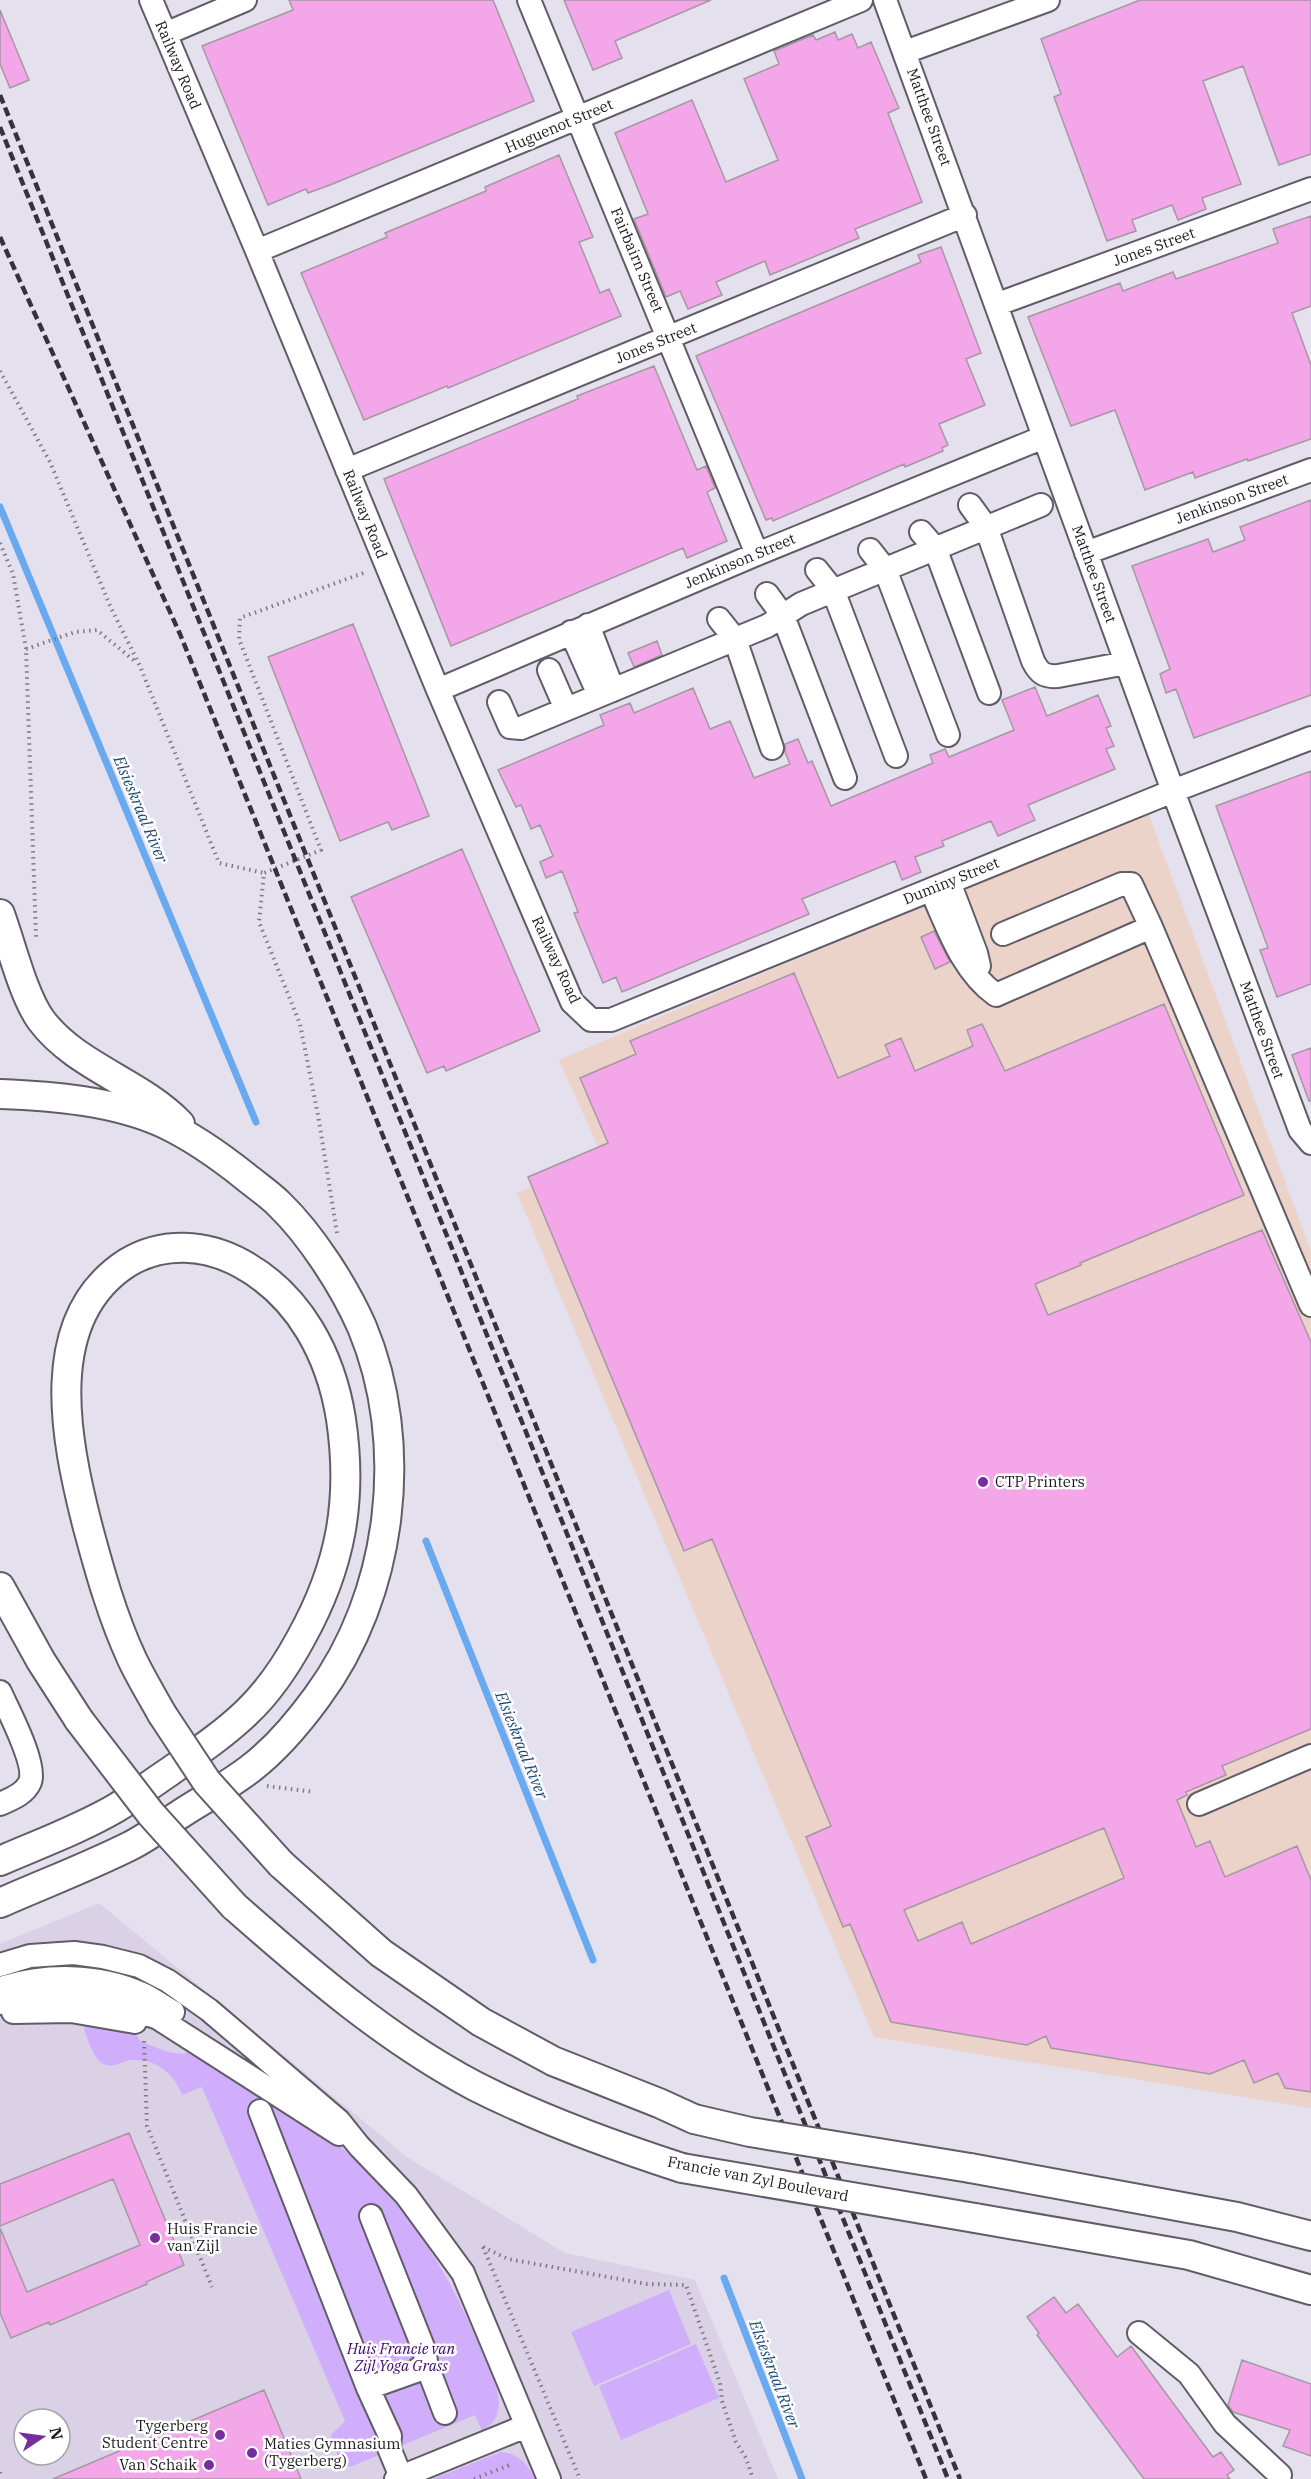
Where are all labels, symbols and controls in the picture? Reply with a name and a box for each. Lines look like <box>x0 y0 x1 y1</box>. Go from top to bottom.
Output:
street label: Railway Road <box>151 18 206 112</box>
street label: Matthee Street <box>903 65 956 168</box>
street label: Huguenot Street <box>502 94 616 157</box>
street label: Fairbairn Street <box>607 204 668 315</box>
street label: Jones Street <box>1110 223 1197 270</box>
street label: Jones Street <box>613 318 699 367</box>
street label: Railway Road <box>339 467 392 561</box>
street label: Jenkinson Street <box>1173 469 1291 528</box>
street label: Matthee Street <box>1068 522 1121 625</box>
street label: Jenkinson Street <box>682 529 798 592</box>
water label: Elsieskraal River <box>109 752 173 866</box>
street label: Duminy Street <box>900 853 1002 908</box>
street label: Railway Road <box>528 913 585 1007</box>
street label: Matthee Street <box>1236 978 1289 1081</box>
place label: CTP Printers <box>995 1472 1085 1491</box>
marker: CTP Printers <box>976 1475 990 1489</box>
water label: Elsieskraal River <box>491 1687 553 1803</box>
street label: Francie van Zyl Boulevard <box>666 2152 850 2205</box>
place label: Huis Francie van Zijl <box>167 2219 258 2255</box>
marker: Huis Francie van Zijl <box>148 2231 162 2245</box>
water label: Elsieskraal River <box>745 2316 805 2432</box>
park label: Huis Francie van Zijl Yoga Grass <box>346 2339 455 2375</box>
north arrow <box>12 2407 72 2467</box>
place label: Tygerberg Student Centre <box>102 2416 208 2452</box>
text: N <box>45 2425 68 2442</box>
marker: Tygerberg Student Centre <box>213 2428 227 2442</box>
place label: Maties Gymnasium (Tygerberg) <box>264 2434 401 2470</box>
marker: Maties Gymnasium (Tygerberg) <box>245 2446 259 2460</box>
place label: Van Schaik <box>119 2455 197 2474</box>
marker: Van Schaik <box>202 2458 216 2472</box>

